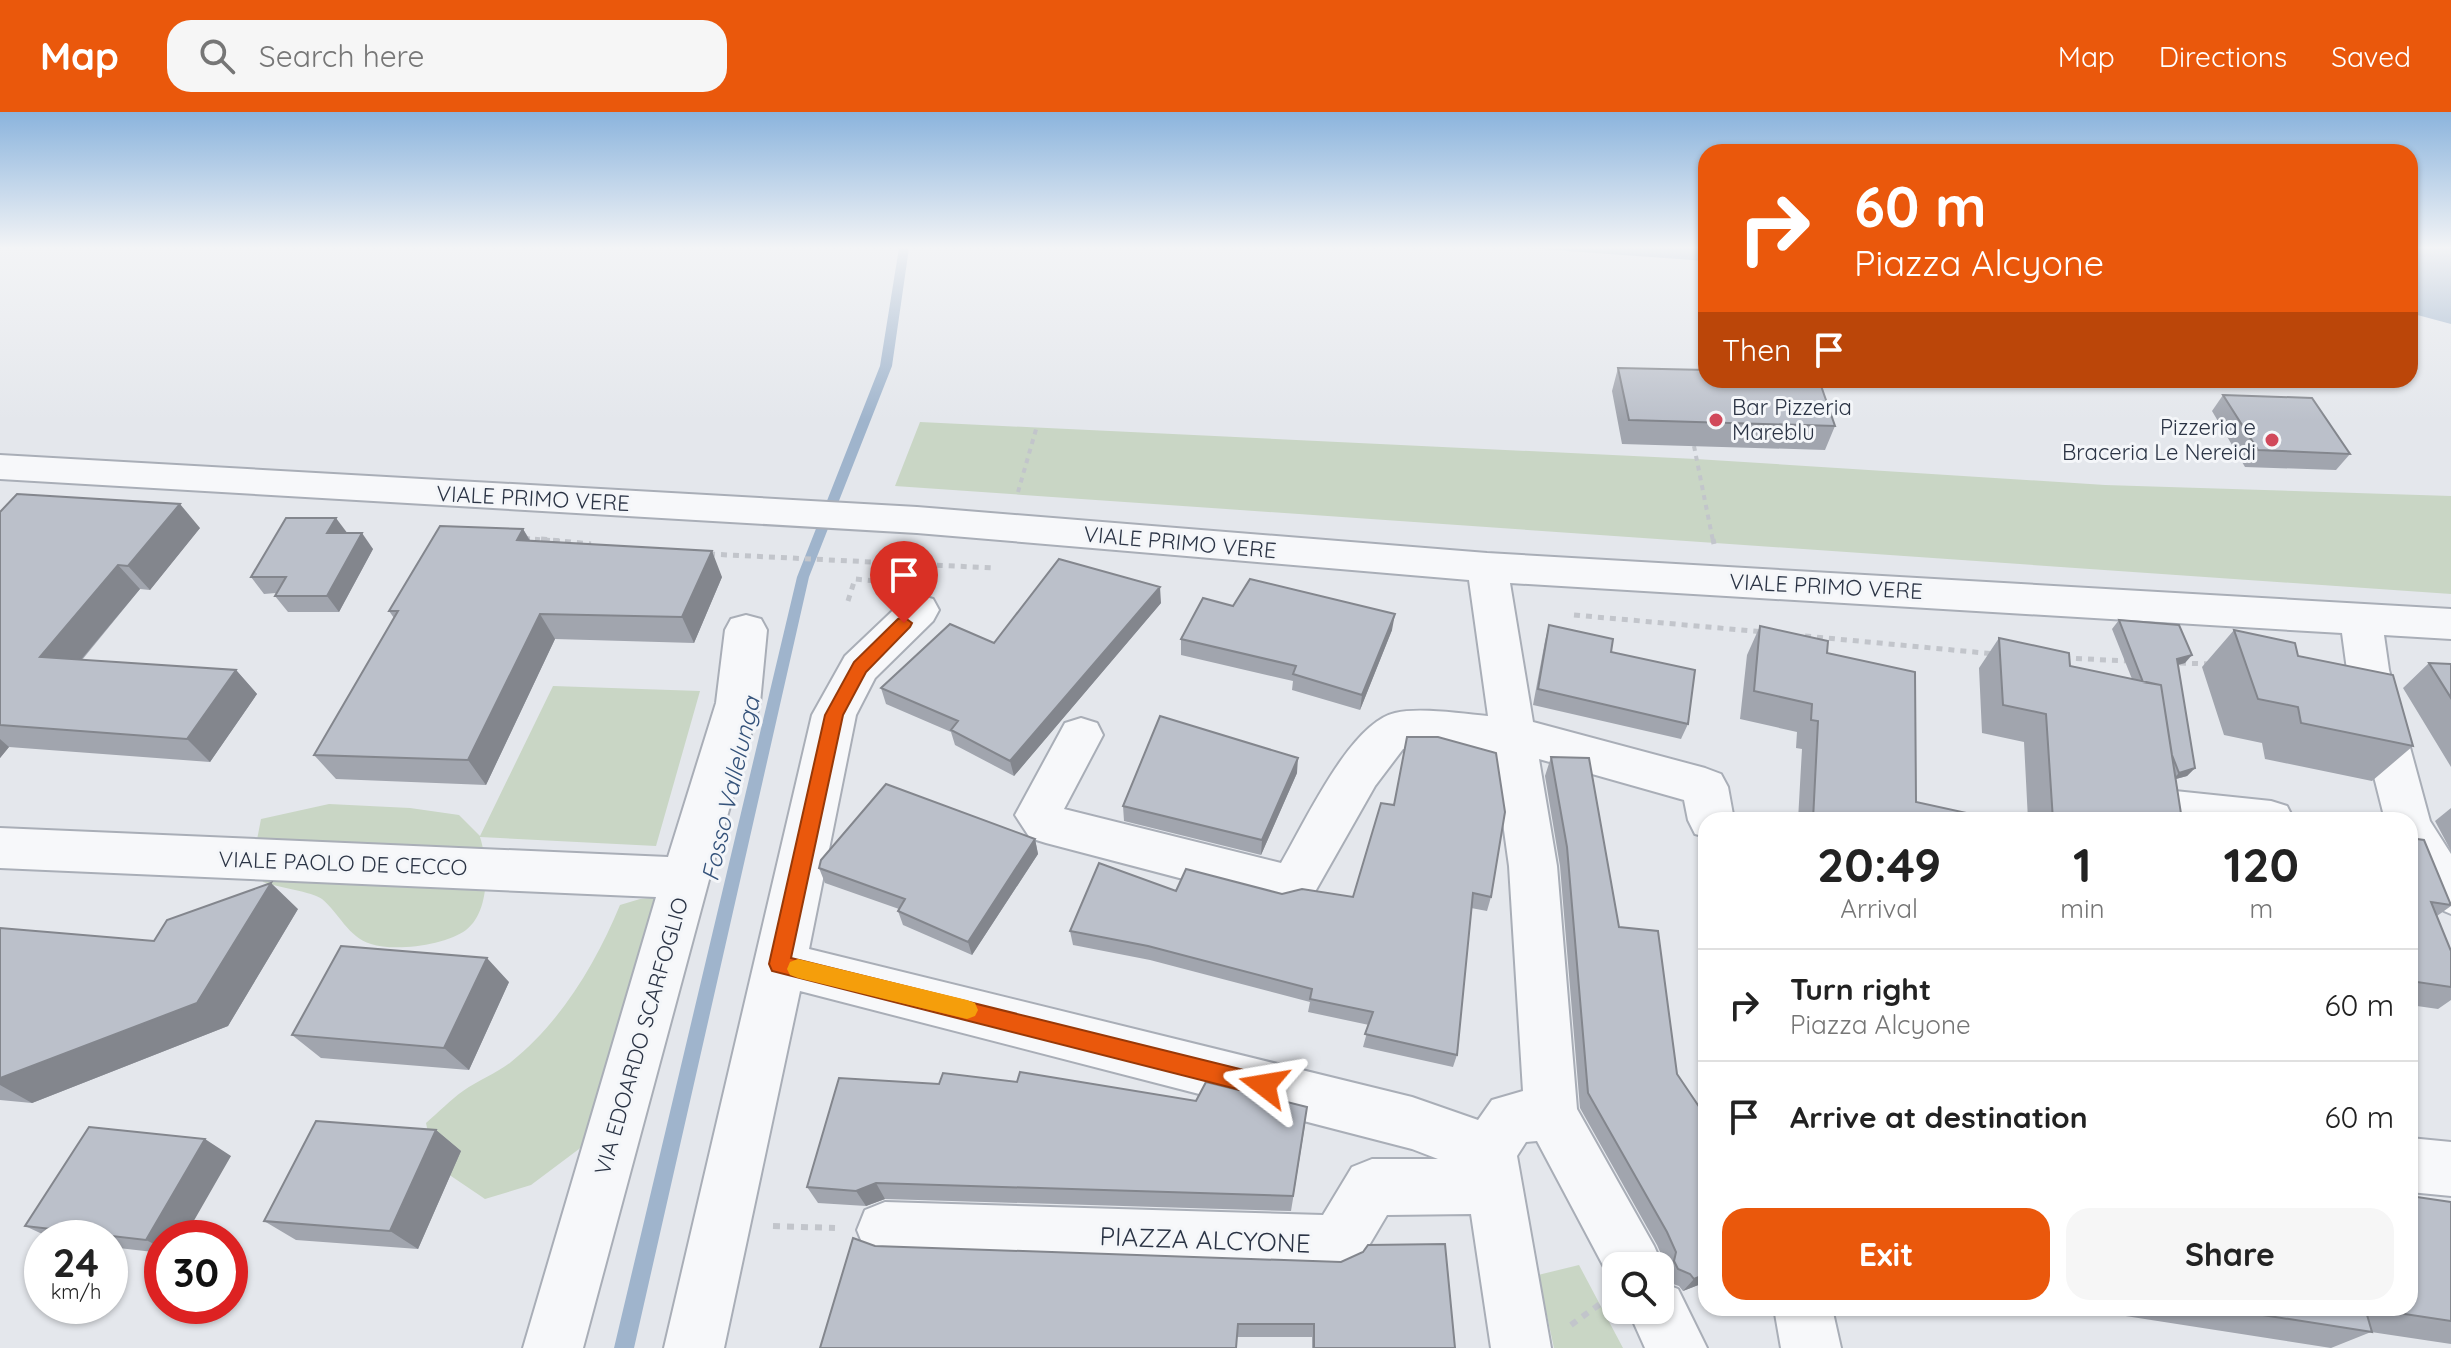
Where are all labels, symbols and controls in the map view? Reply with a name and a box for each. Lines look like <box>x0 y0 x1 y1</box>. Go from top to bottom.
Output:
search box <box>167 20 727 92</box>
text: Map <box>40 32 119 80</box>
icon: search <box>195 34 239 78</box>
text: Search here <box>259 37 424 75</box>
text: Map <box>2058 39 2115 74</box>
text: Directions <box>2159 39 2287 74</box>
text: Saved <box>2331 39 2411 74</box>
text: 60 m <box>1854 171 1987 241</box>
icon: right <box>1722 176 1826 280</box>
text: Piazza Alcyone <box>1854 240 2104 285</box>
icon: arrive <box>1807 328 1851 372</box>
text: Then <box>1722 331 1791 369</box>
place label: Bar Pizzeria Mareblu <box>1732 393 1852 446</box>
marker: Bar Pizzeria Mareblu <box>1707 411 1725 429</box>
place label: Pizzeria e Braceria Le Nereidi <box>2062 413 2256 466</box>
marker: Pizzeria e Braceria Le Nereidi <box>2263 431 2281 449</box>
street label: VIALE PRIMO VERE <box>436 479 630 517</box>
street label: VIALE PRIMO VERE <box>1082 520 1278 564</box>
pin <box>870 541 938 623</box>
icon: arrive <box>882 553 926 597</box>
street label: VIALE PRIMO VERE <box>1729 567 1923 605</box>
water label: Fosso Vallelunga <box>694 692 766 884</box>
text: 20:49 <box>1817 834 1941 894</box>
text: 1 <box>2073 834 2092 894</box>
text: 120 <box>2224 834 2299 894</box>
street label: VIALE PAOLO DE CECCO <box>218 845 468 881</box>
text: Arrival <box>1840 892 1918 925</box>
text: min <box>2060 892 2105 925</box>
text: m <box>2249 892 2273 925</box>
street label: VIA EDOARDO SCARFOGLIO <box>588 894 694 1178</box>
text: Turn right <box>1790 970 1931 1008</box>
icon: right <box>1722 983 1766 1027</box>
text: 60 m <box>2324 986 2394 1024</box>
text: Piazza Alcyone <box>1790 1008 1971 1041</box>
position arrow <box>1222 1043 1306 1127</box>
icon: arrive <box>1722 1095 1766 1139</box>
text: Arrive at destination <box>1790 1098 2088 1136</box>
text: 60 m <box>2324 1098 2394 1136</box>
button: Exit <box>1722 1208 2050 1300</box>
button: Share <box>2066 1208 2394 1300</box>
street label: PIAZZA ALCYONE <box>1099 1219 1311 1260</box>
speed limit sign: 30 <box>144 1220 248 1324</box>
text: 24 <box>53 1237 99 1287</box>
map controls <box>1602 1252 1674 1324</box>
button: search <box>1602 1252 1674 1324</box>
text: km/h <box>51 1279 101 1304</box>

